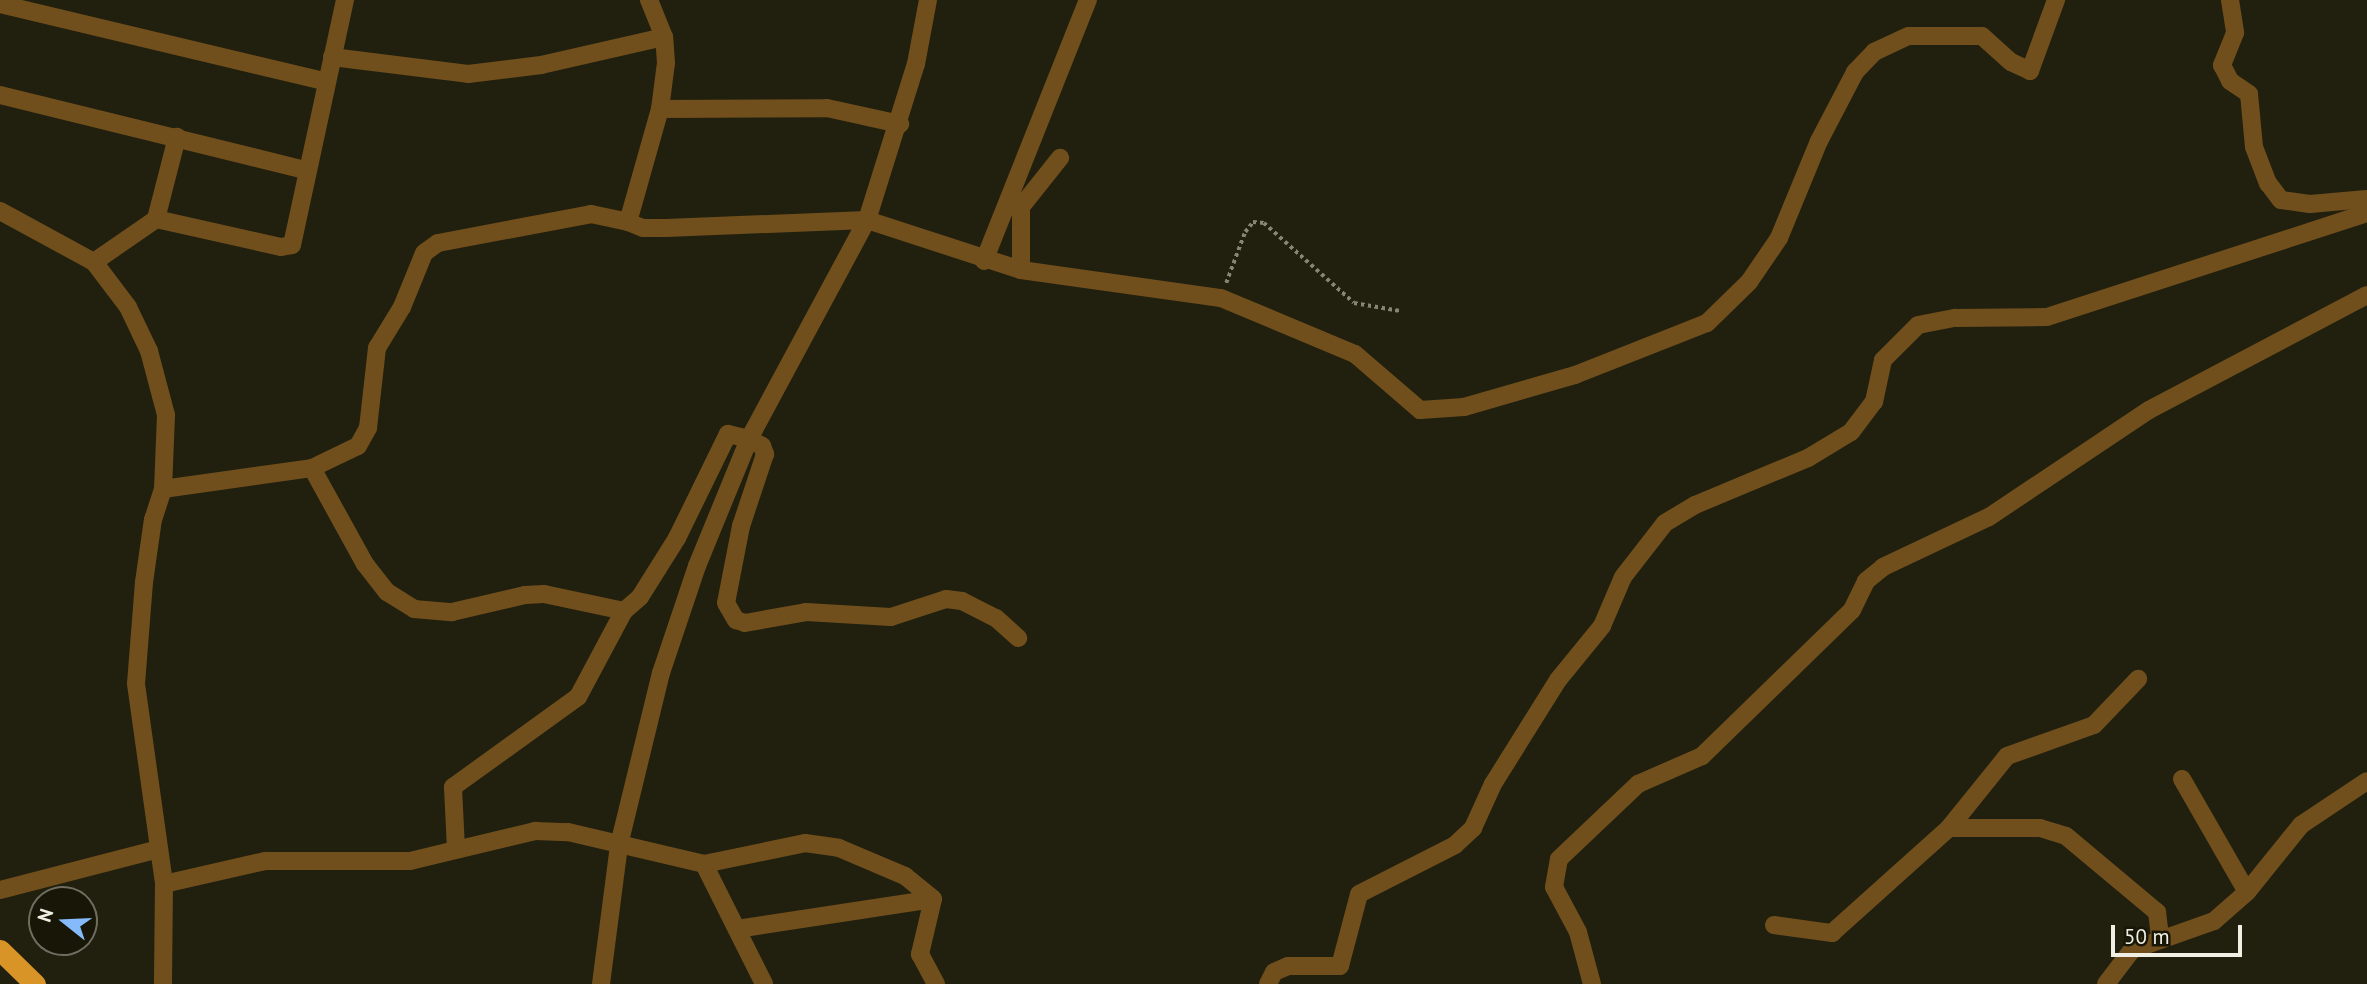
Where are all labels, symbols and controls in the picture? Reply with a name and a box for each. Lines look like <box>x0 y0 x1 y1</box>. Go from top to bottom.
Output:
north arrow <box>28 886 98 956</box>
text: N <box>32 905 58 925</box>
scale bar <box>2115 911 2246 955</box>
text: 50 m <box>2124 923 2170 950</box>

